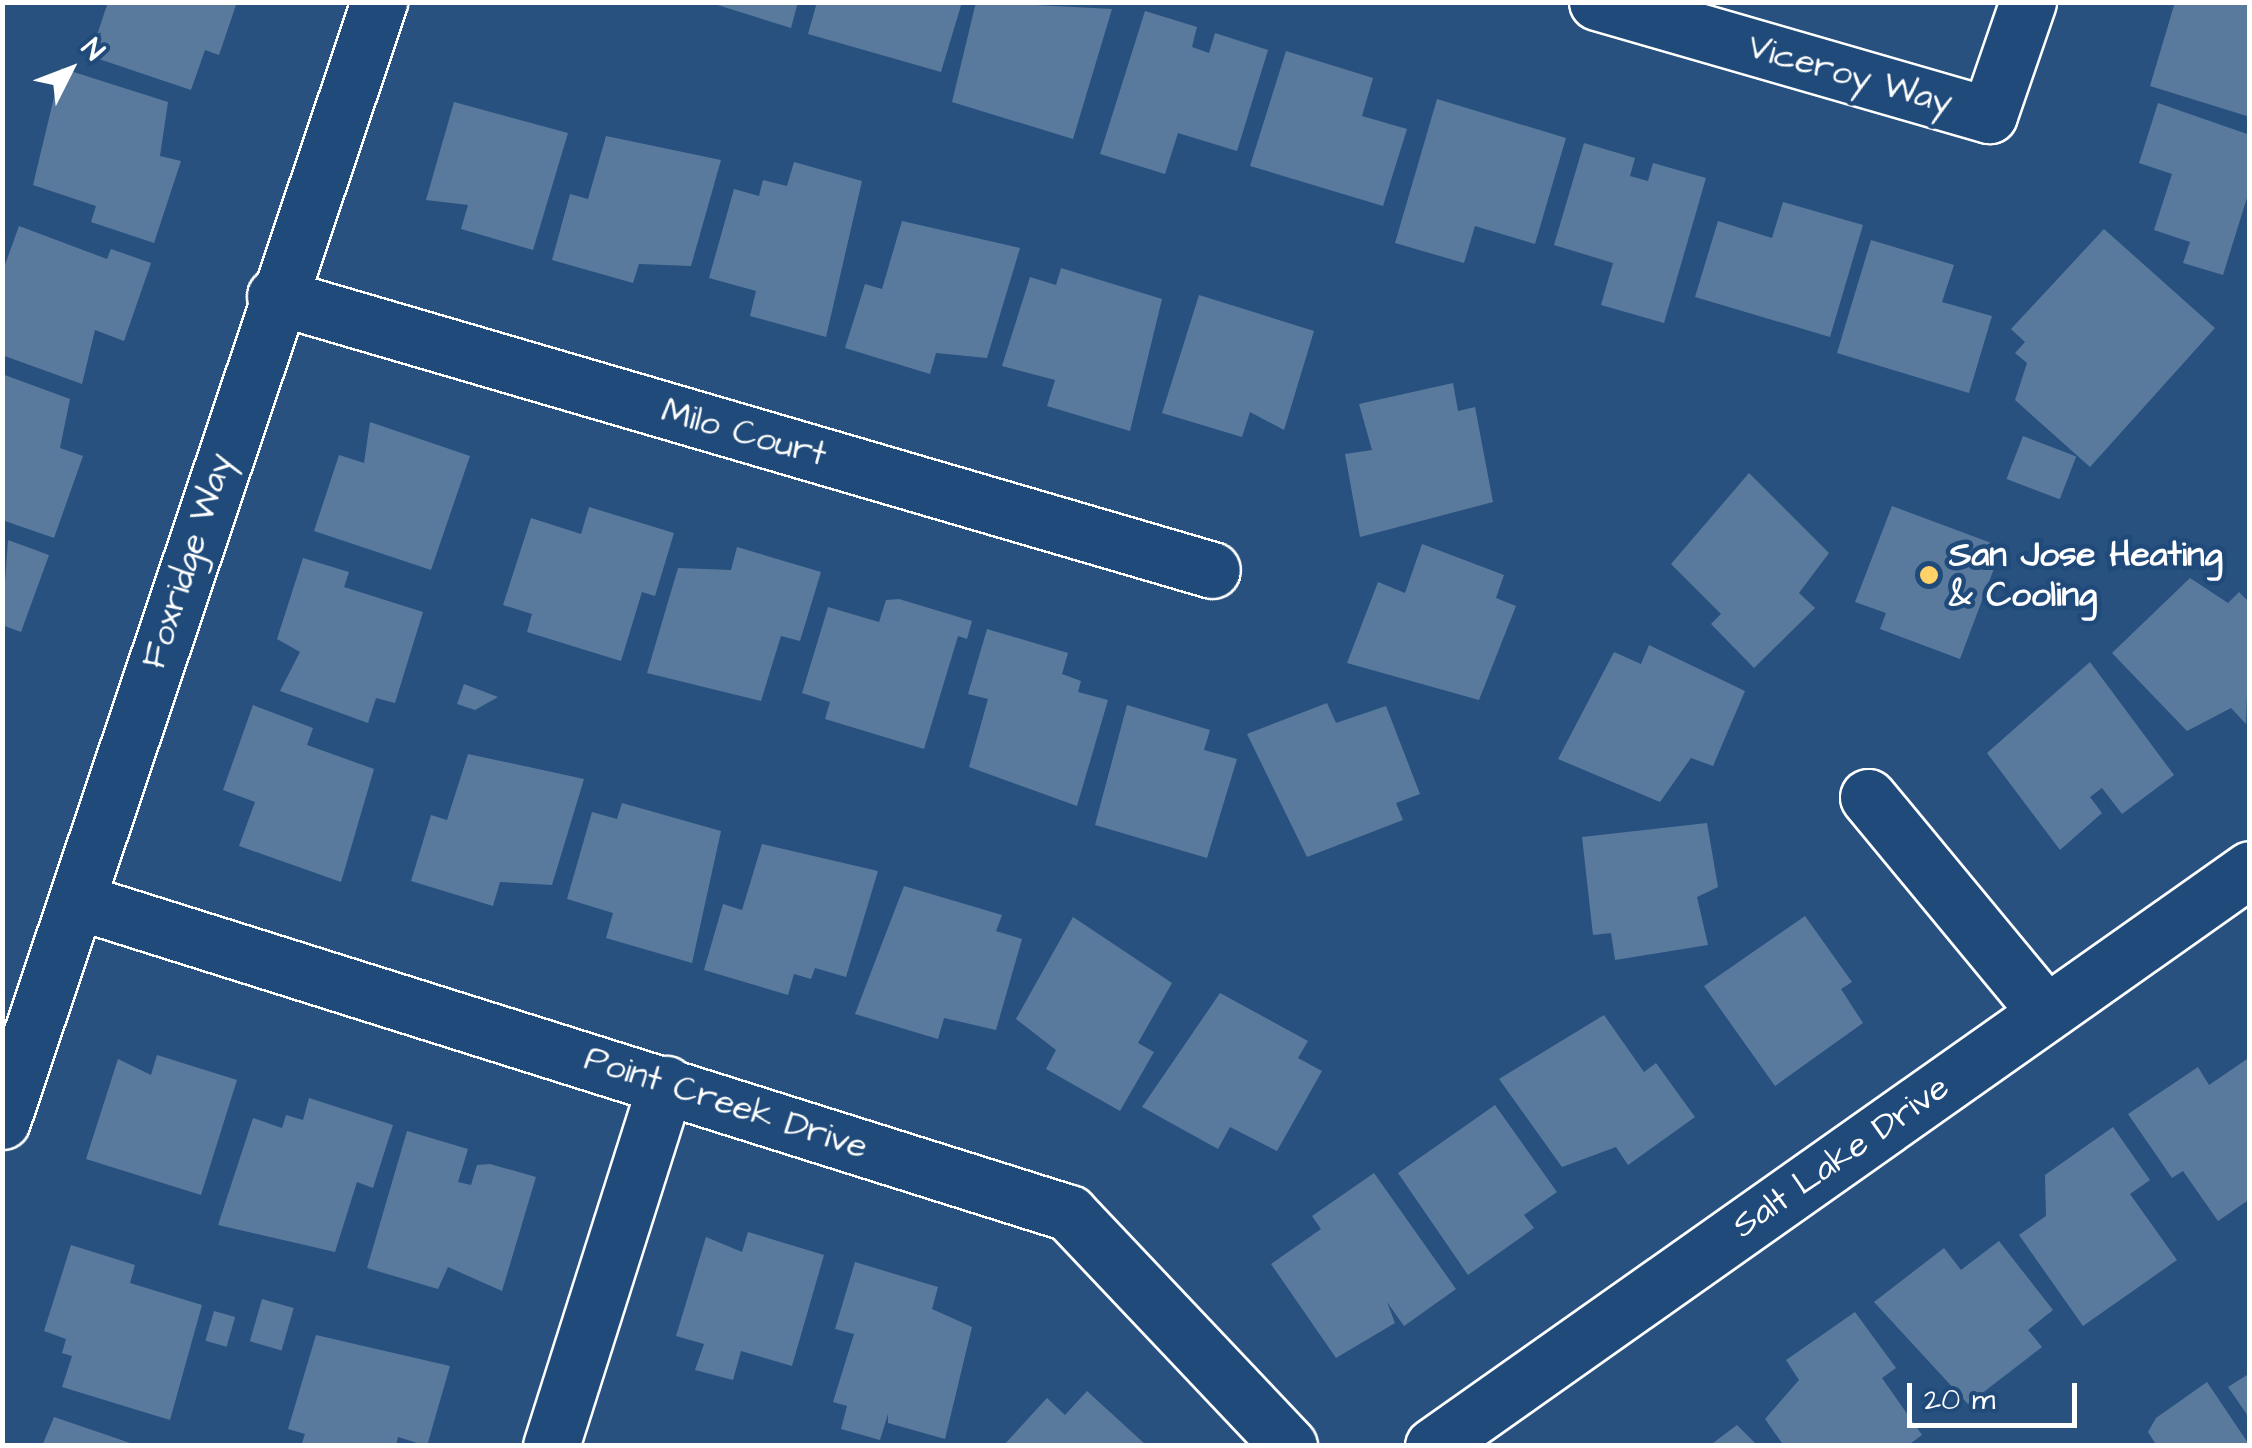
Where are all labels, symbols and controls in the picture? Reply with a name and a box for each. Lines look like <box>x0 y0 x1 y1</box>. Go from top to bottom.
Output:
north arrow <box>20 20 120 120</box>
street label: Viceroy Way <box>1743 26 1957 124</box>
text: N <box>72 30 113 69</box>
street label: Milo Court <box>657 390 831 476</box>
street label: Foxridge Way <box>133 448 243 674</box>
place label: San Jose Heating & Cooling <box>1949 534 2222 616</box>
marker: San Jose Heating & Cooling <box>1918 564 1940 586</box>
street label: Point Creek Drive <box>579 1037 873 1169</box>
street label: Salt Lake Drive <box>1725 1067 1957 1247</box>
scale bar <box>1912 1363 2082 1425</box>
text: 20 m <box>1924 1379 1995 1421</box>

